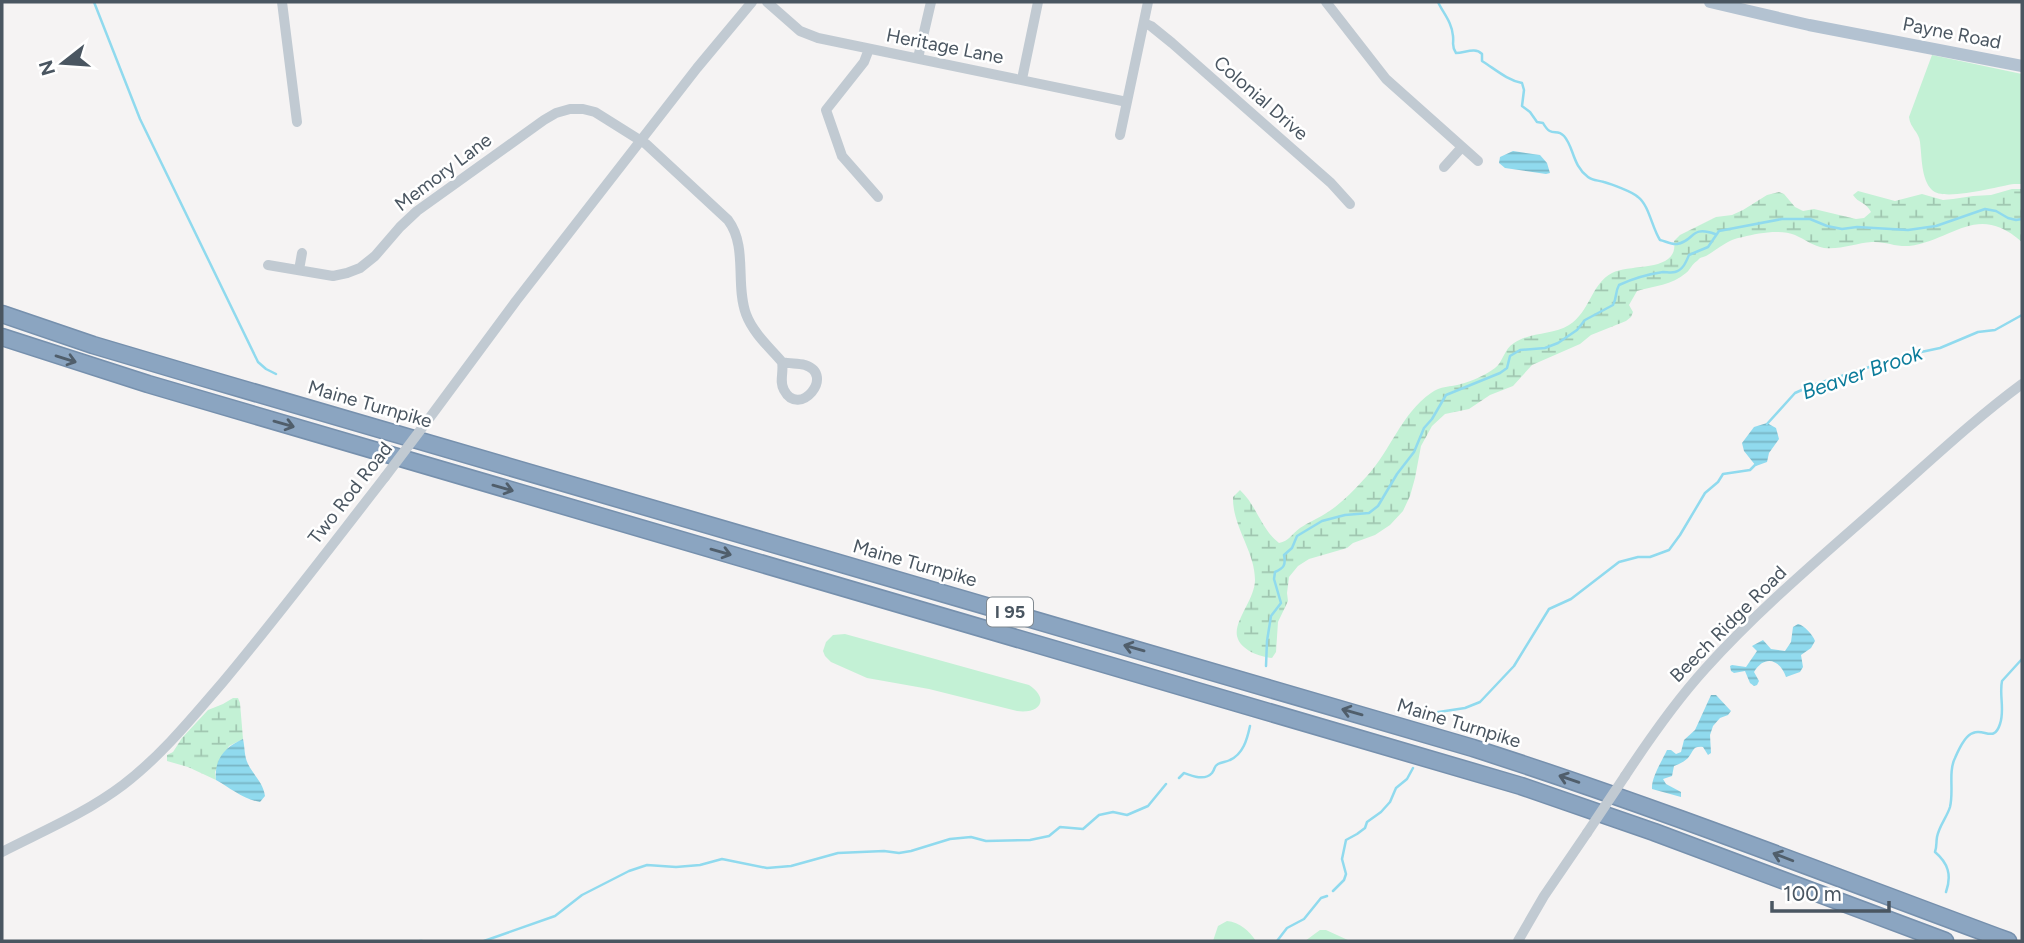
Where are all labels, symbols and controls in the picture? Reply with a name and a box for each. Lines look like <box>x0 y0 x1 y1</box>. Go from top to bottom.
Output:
street label: Payne Road <box>1901 12 2003 54</box>
street label: Heritage Lane <box>884 23 1006 69</box>
north arrow <box>28 28 98 98</box>
street label: Colonial Drive <box>1209 51 1313 145</box>
text: N <box>34 57 60 78</box>
street label: Memory Lane <box>390 128 496 216</box>
water label: Beaver Brook <box>1798 339 1926 404</box>
one-way arrow <box>55 353 77 366</box>
street label: Maine Turnpike <box>305 375 435 433</box>
one-way arrow <box>273 418 295 431</box>
street label: Two Rod Road <box>303 437 397 549</box>
one-way arrow <box>491 482 513 495</box>
street label: Maine Turnpike <box>850 534 980 592</box>
one-way arrow <box>710 546 732 559</box>
street label: Beech Ridge Road <box>1665 561 1791 687</box>
road number: I 95 <box>987 598 1033 626</box>
one-way arrow <box>1123 641 1145 654</box>
street label: Maine Turnpike <box>1394 693 1524 753</box>
one-way arrow <box>1341 705 1363 718</box>
one-way arrow <box>1559 772 1581 784</box>
one-way arrow <box>1773 850 1795 862</box>
scale bar <box>1772 870 1889 914</box>
text: 100 m <box>1783 881 1842 906</box>

